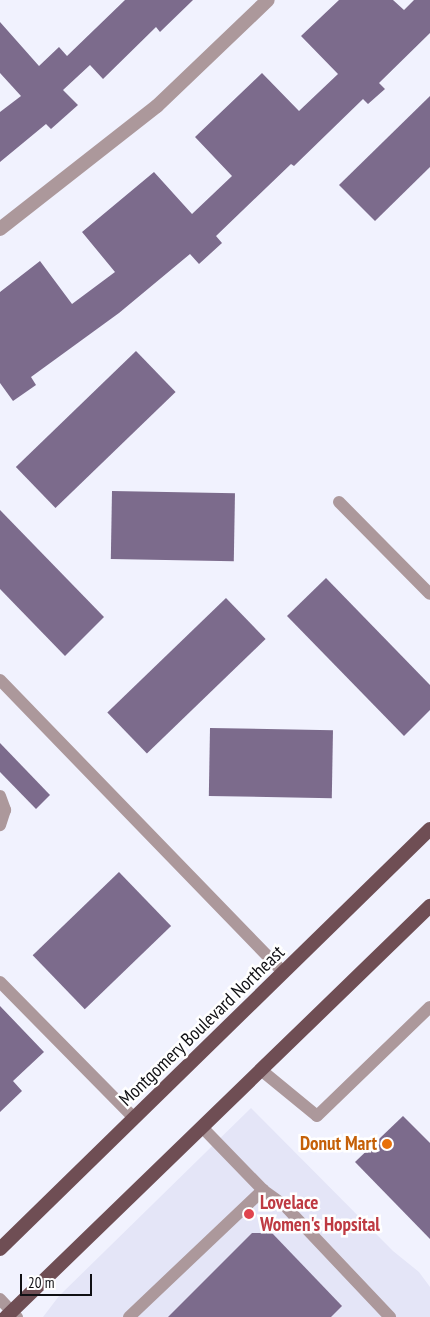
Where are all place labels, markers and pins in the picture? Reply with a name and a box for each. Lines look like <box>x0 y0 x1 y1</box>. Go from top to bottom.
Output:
place label: Donut Mart <box>300 1133 377 1155</box>
marker: Donut Mart <box>381 1138 393 1150</box>
place label: Lovelace Women's Hopsital <box>260 1192 380 1236</box>
marker: Lovelace Women's Hopsital <box>242 1207 256 1221</box>

